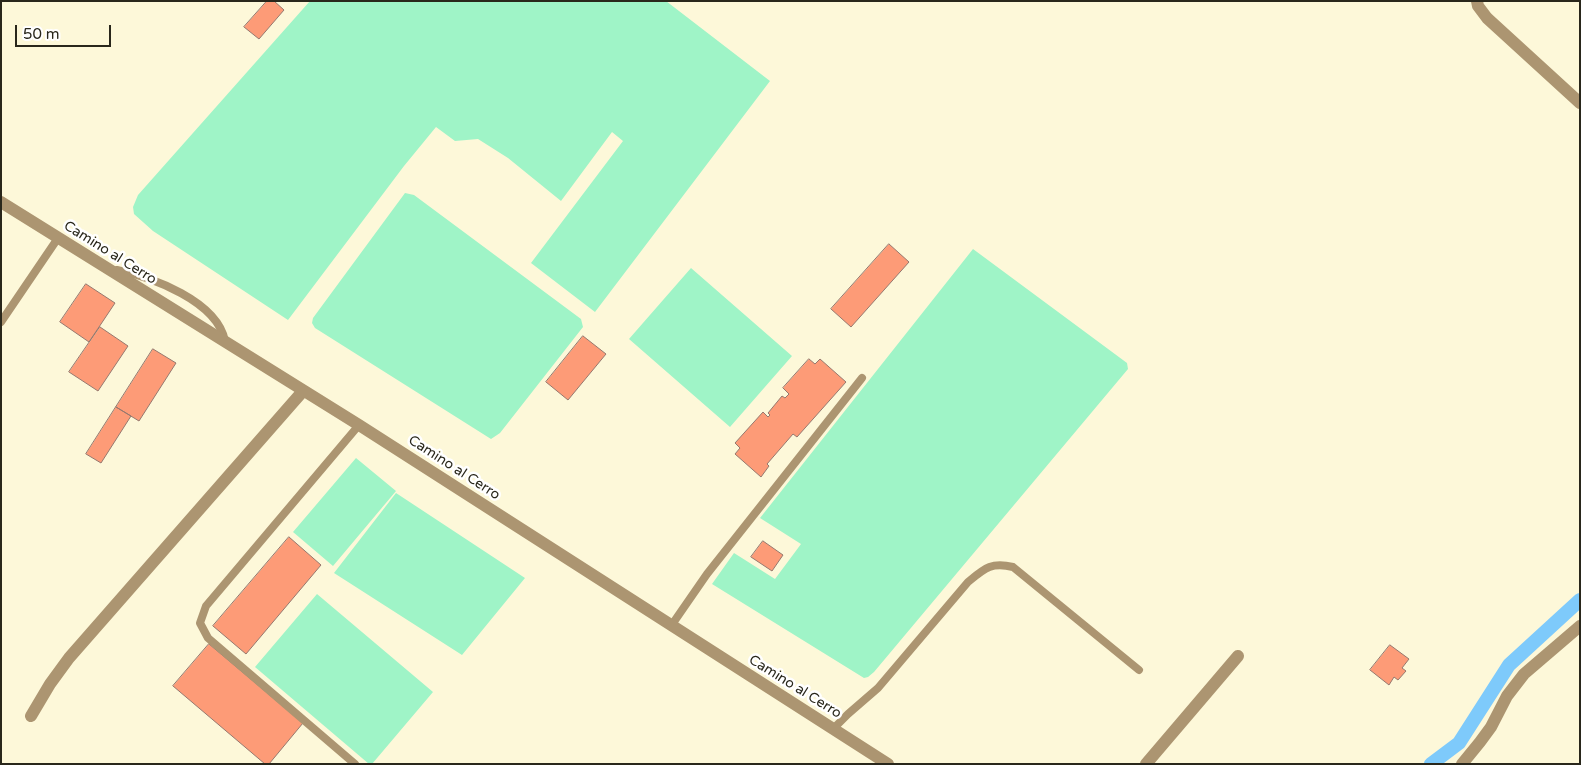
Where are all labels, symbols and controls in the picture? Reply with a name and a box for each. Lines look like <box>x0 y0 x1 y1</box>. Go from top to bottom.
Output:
scale bar <box>18 15 114 47</box>
text: 50 m <box>23 25 60 43</box>
street label: Camino al Cerro <box>61 218 159 288</box>
street label: Camino al Cerro <box>405 432 503 504</box>
street label: Camino al Cerro <box>746 652 844 722</box>

